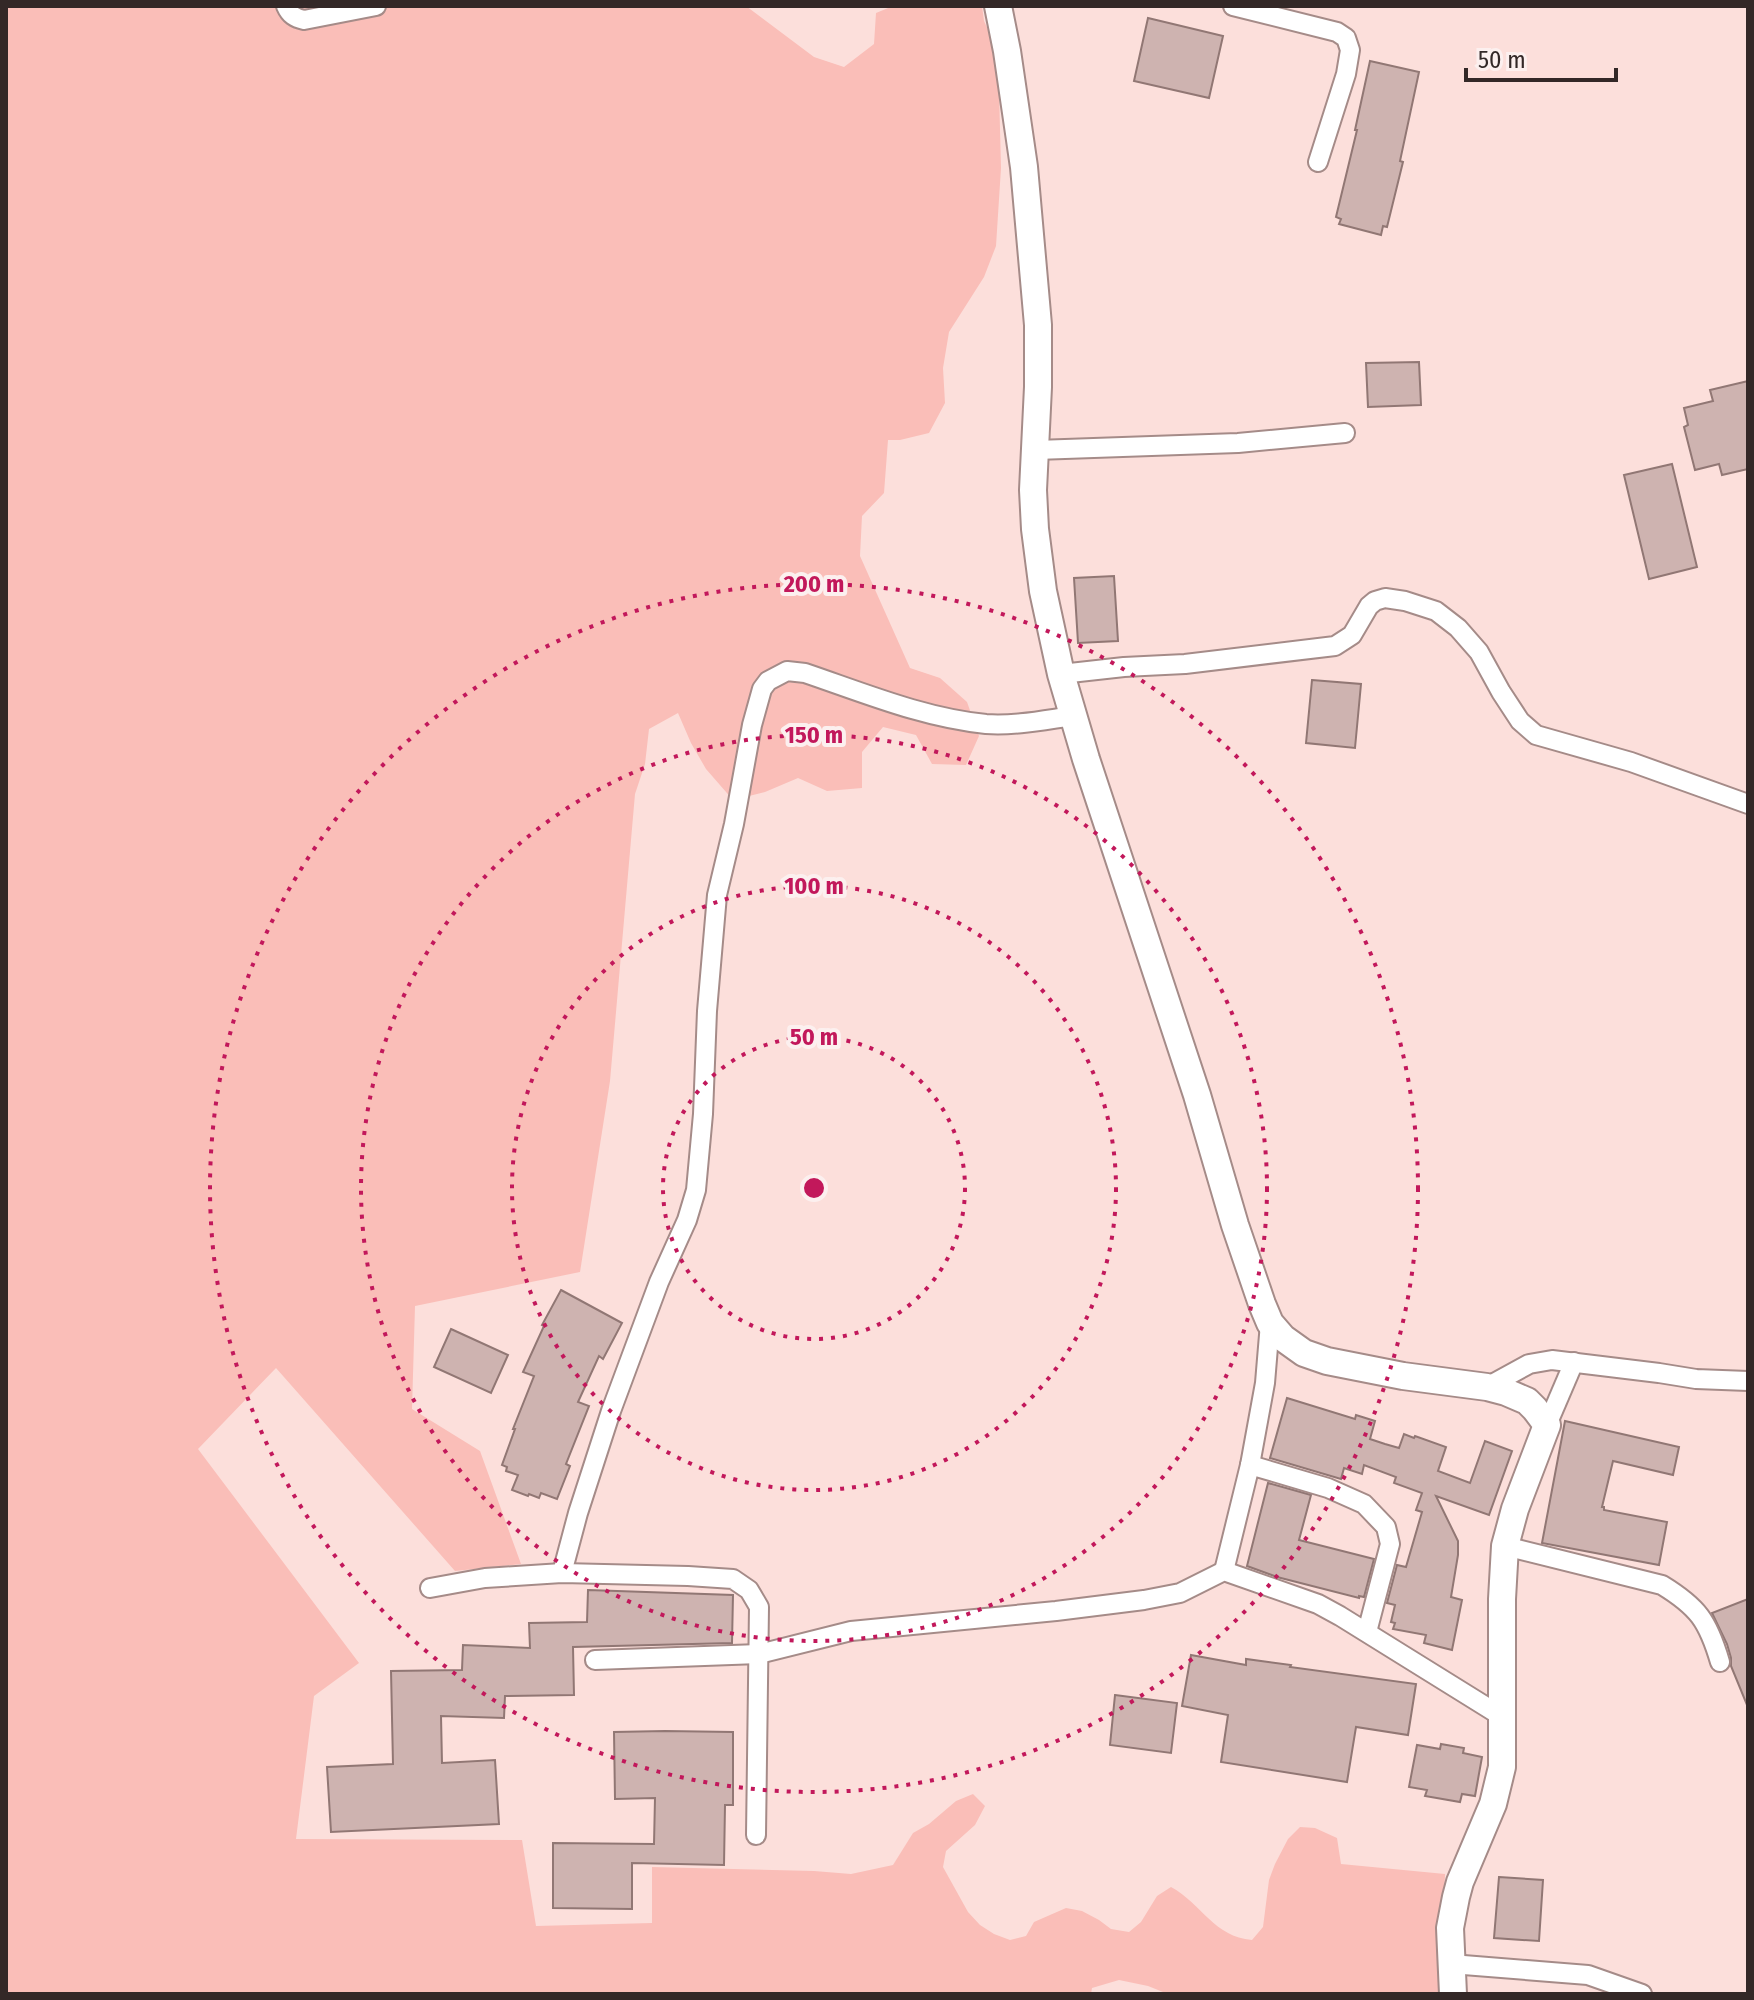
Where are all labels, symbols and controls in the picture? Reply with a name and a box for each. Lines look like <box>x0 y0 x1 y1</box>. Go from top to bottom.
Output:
scale bar <box>1466 32 1616 82</box>
text: 50 m <box>1478 46 1526 74</box>
text: 200 m <box>783 570 844 598</box>
text: 150 m <box>785 721 843 749</box>
text: 100 m <box>784 872 844 900</box>
text: 50 m <box>790 1023 838 1051</box>
centre of rings <box>800 1174 828 1202</box>

